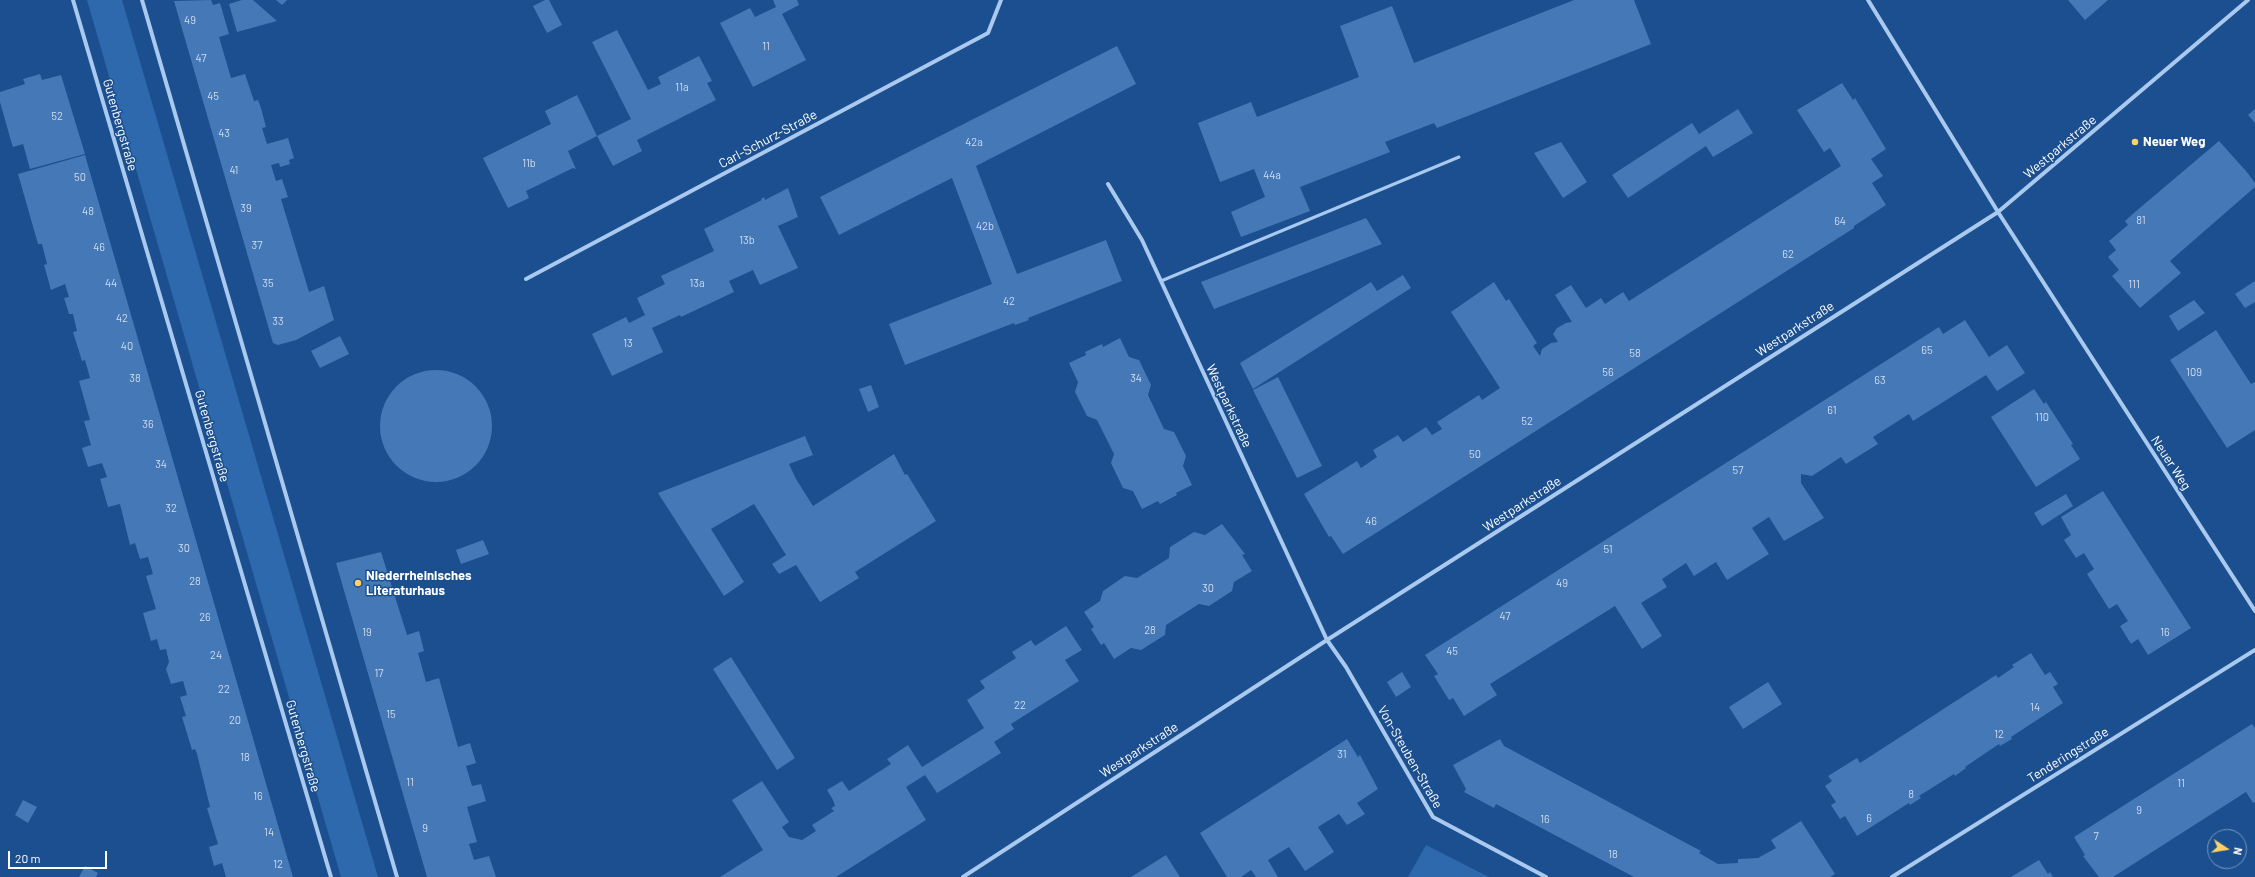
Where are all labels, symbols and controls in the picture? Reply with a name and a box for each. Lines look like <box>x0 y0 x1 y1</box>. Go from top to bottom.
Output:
house number: 49 <box>184 13 196 27</box>
house number: 11 <box>762 39 770 53</box>
house number: 47 <box>196 51 206 65</box>
street label: Gutenbergstraße <box>99 77 141 173</box>
house number: 11a <box>675 80 689 94</box>
house number: 45 <box>207 89 219 103</box>
street label: Carl-Schurz-Straße <box>716 106 820 172</box>
house number: 52 <box>51 109 63 123</box>
street label: Westparkstraße <box>2020 112 2100 182</box>
house number: 43 <box>218 126 230 140</box>
place label: Neuer Weg <box>2143 134 2205 150</box>
house number: 42a <box>965 135 983 149</box>
marker: Neuer Weg <box>2130 137 2140 147</box>
house number: 11b <box>522 156 536 170</box>
house number: 41 <box>230 163 238 177</box>
house number: 44a <box>1263 168 1281 182</box>
house number: 50 <box>74 170 86 184</box>
house number: 39 <box>240 201 252 215</box>
house number: 48 <box>82 204 94 218</box>
house number: 81 <box>2136 213 2146 227</box>
house number: 64 <box>1834 214 1846 228</box>
house number: 42b <box>976 219 994 233</box>
house number: 13b <box>739 233 755 247</box>
house number: 37 <box>252 238 262 252</box>
house number: 46 <box>93 240 105 254</box>
house number: 62 <box>1782 247 1794 261</box>
house number: 44 <box>105 276 117 290</box>
house number: 35 <box>262 276 274 290</box>
house number: 13a <box>689 276 705 290</box>
house number: 111 <box>2128 277 2140 291</box>
house number: 42 <box>1003 294 1015 308</box>
street label: Westparkstraße <box>1753 298 1837 360</box>
house number: 42 <box>116 311 128 325</box>
house number: 33 <box>272 314 284 328</box>
house number: 13 <box>623 336 633 350</box>
house number: 40 <box>121 339 133 353</box>
house number: 65 <box>1921 343 1933 357</box>
house number: 58 <box>1629 346 1641 360</box>
street label: Westparkstraße <box>1203 362 1255 450</box>
house number: 56 <box>1602 365 1614 379</box>
house number: 109 <box>2186 365 2202 379</box>
house number: 38 <box>129 371 141 385</box>
house number: 34 <box>1130 371 1142 385</box>
house number: 63 <box>1874 373 1886 387</box>
street label: Gutenbergstraße <box>191 388 233 484</box>
house number: 61 <box>1827 403 1837 417</box>
house number: 110 <box>2035 410 2049 424</box>
house number: 52 <box>1521 414 1533 428</box>
house number: 36 <box>142 417 154 431</box>
street label: Neuer Weg <box>2148 433 2194 493</box>
house number: 50 <box>1469 447 1481 461</box>
house number: 34 <box>155 457 167 471</box>
house number: 57 <box>1733 463 1743 477</box>
street label: Westparkstraße <box>1480 473 1564 535</box>
house number: 32 <box>165 501 177 515</box>
house number: 46 <box>1365 514 1377 528</box>
house number: 30 <box>178 541 190 555</box>
house number: 51 <box>1603 542 1613 556</box>
place label: Niederrheinisches Literaturhaus <box>366 568 471 599</box>
house number: 28 <box>189 574 201 588</box>
house number: 49 <box>1556 576 1568 590</box>
marker: Niederrheinisches Literaturhaus <box>353 578 363 588</box>
house number: 30 <box>1202 581 1214 595</box>
house number: 47 <box>1500 609 1510 623</box>
house number: 26 <box>199 610 211 624</box>
house number: 28 <box>1144 623 1156 637</box>
house number: 19 <box>362 625 372 639</box>
house number: 16 <box>2160 625 2170 639</box>
house number: 45 <box>1446 644 1458 658</box>
house number: 24 <box>210 648 222 662</box>
house number: 17 <box>374 666 384 680</box>
house number: 22 <box>218 682 230 696</box>
street label: Gutenbergstraße <box>282 698 324 794</box>
house number: 22 <box>1014 698 1026 712</box>
house number: 14 <box>2030 700 2040 714</box>
street label: Von-Steuben-Straße <box>1374 703 1446 811</box>
house number: 15 <box>386 707 396 721</box>
house number: 20 <box>229 713 241 727</box>
street label: Westparkstraße <box>1097 719 1181 781</box>
street label: Tenderingstraße <box>2025 724 2111 786</box>
house number: 12 <box>1994 727 2004 741</box>
house number: 31 <box>1337 747 1347 761</box>
house number: 18 <box>240 750 250 764</box>
house number: 11 <box>406 775 414 789</box>
house number: 11 <box>2177 776 2185 790</box>
house number: 8 <box>1908 787 1914 801</box>
house number: 16 <box>253 789 263 803</box>
house number: 9 <box>2136 803 2142 817</box>
house number: 6 <box>1866 811 1872 825</box>
house number: 16 <box>1540 812 1550 826</box>
house number: 9 <box>422 821 428 835</box>
house number: 14 <box>264 825 274 839</box>
house number: 7 <box>2093 829 2099 843</box>
north arrow <box>2207 829 2247 869</box>
scale bar <box>10 843 109 869</box>
text: N <box>2231 846 2245 856</box>
house number: 18 <box>1608 847 1618 861</box>
text: 20 m <box>15 851 41 865</box>
house number: 12 <box>273 857 283 871</box>

